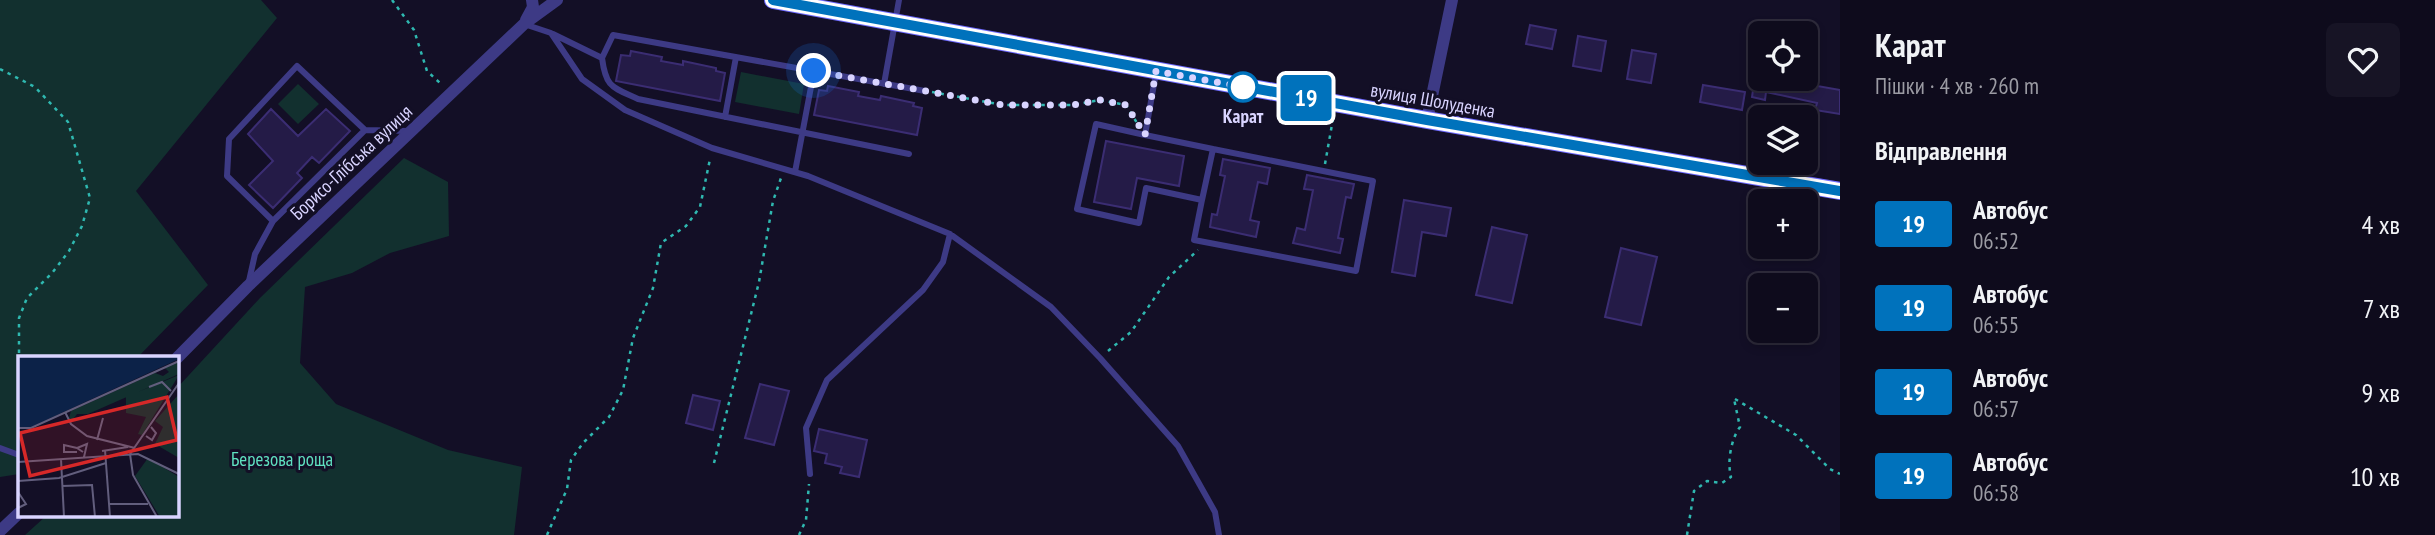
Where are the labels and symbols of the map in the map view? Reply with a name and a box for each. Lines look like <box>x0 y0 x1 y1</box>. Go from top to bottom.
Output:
your location <box>796 53 831 88</box>
marker: Карат <box>1228 72 1258 102</box>
line badge: 19 <box>1274 75 1338 121</box>
street label: вулиця Шолуденка <box>1369 77 1497 123</box>
street label: Борисо-Глібська вулиця <box>285 99 417 225</box>
place label: Карат <box>1223 104 1264 128</box>
inset map <box>18 356 178 518</box>
park label: Березова роща <box>231 447 333 471</box>

